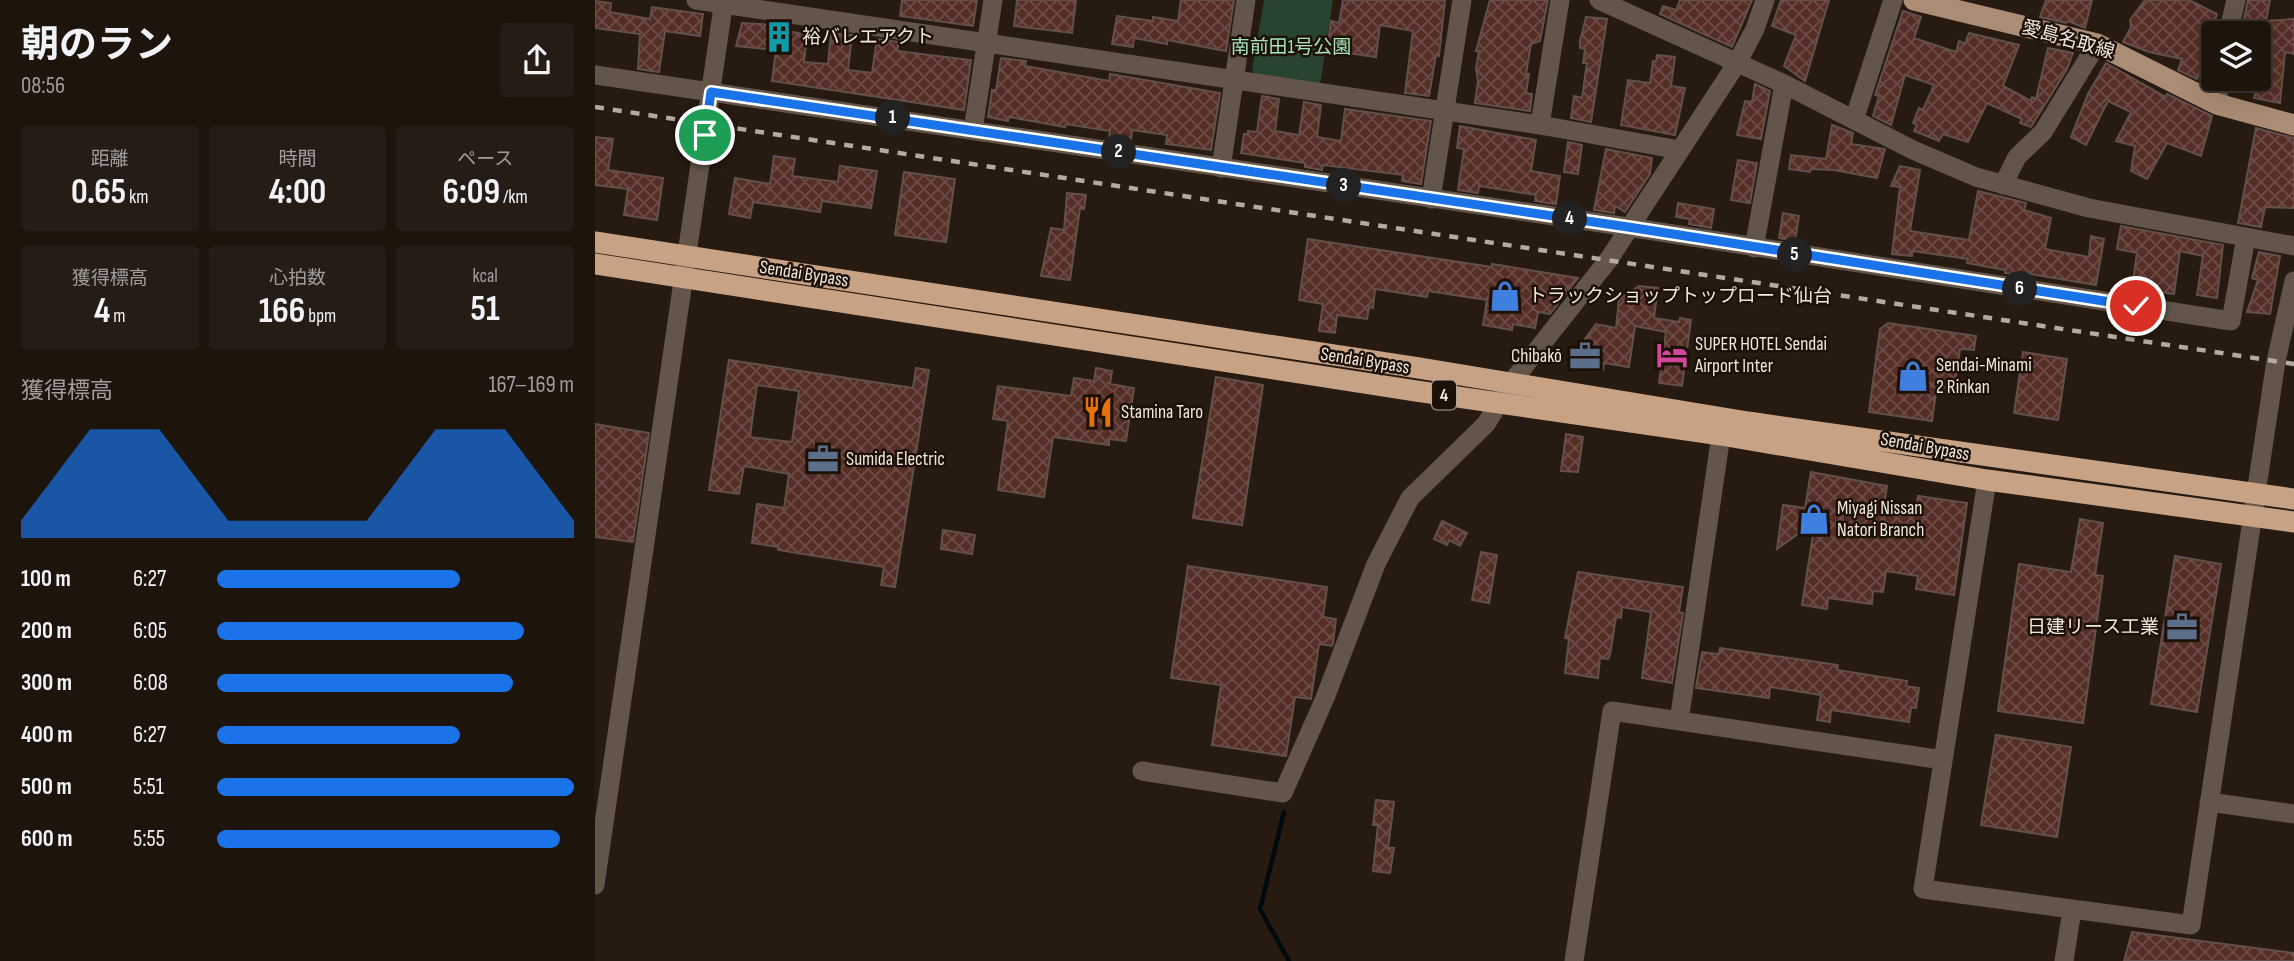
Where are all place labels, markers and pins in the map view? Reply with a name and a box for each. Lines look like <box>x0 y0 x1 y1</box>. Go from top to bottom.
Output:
building icon: 裕バレエアクト <box>762 20 796 54</box>
place label: 裕バレエアクト <box>802 26 934 49</box>
pin: 1 <box>875 100 911 136</box>
pin <box>675 105 735 165</box>
pin: 2 <box>1101 134 1137 170</box>
pin: 3 <box>1327 168 1361 204</box>
pin: 4 <box>1553 202 1587 236</box>
pin: 5 <box>1777 238 1813 272</box>
pin: 6 <box>2003 272 2037 306</box>
pin <box>2106 276 2166 336</box>
shop icon: トラックショップトップロード仙台 <box>1488 279 1522 313</box>
place label: トラックショップトップロード仙台 <box>1528 285 1832 308</box>
place label: SUPER HOTEL Sendai Airport Inter <box>1694 333 1827 378</box>
hotel icon: SUPER HOTEL Sendai Airport Inter <box>1655 338 1689 372</box>
office icon: Chibakō <box>1568 339 1602 373</box>
place label: Chibakō <box>1511 345 1562 368</box>
place label: Sendai-Minami 2 Rinkan <box>1936 354 2032 399</box>
shop icon: Sendai-Minami 2 Rinkan <box>1896 359 1930 393</box>
restaurant icon: Stamina Taro <box>1081 395 1115 429</box>
place label: Stamina Taro <box>1121 401 1203 424</box>
office icon: Sumida Electric <box>806 442 840 476</box>
place label: Sumida Electric <box>846 448 945 471</box>
place label: Miyagi Nissan Natori Branch <box>1837 497 1924 542</box>
shop icon: Miyagi Nissan Natori Branch <box>1797 502 1831 536</box>
office icon: 日建リース工業 <box>2165 610 2199 644</box>
place label: 日建リース工業 <box>2027 616 2159 639</box>

